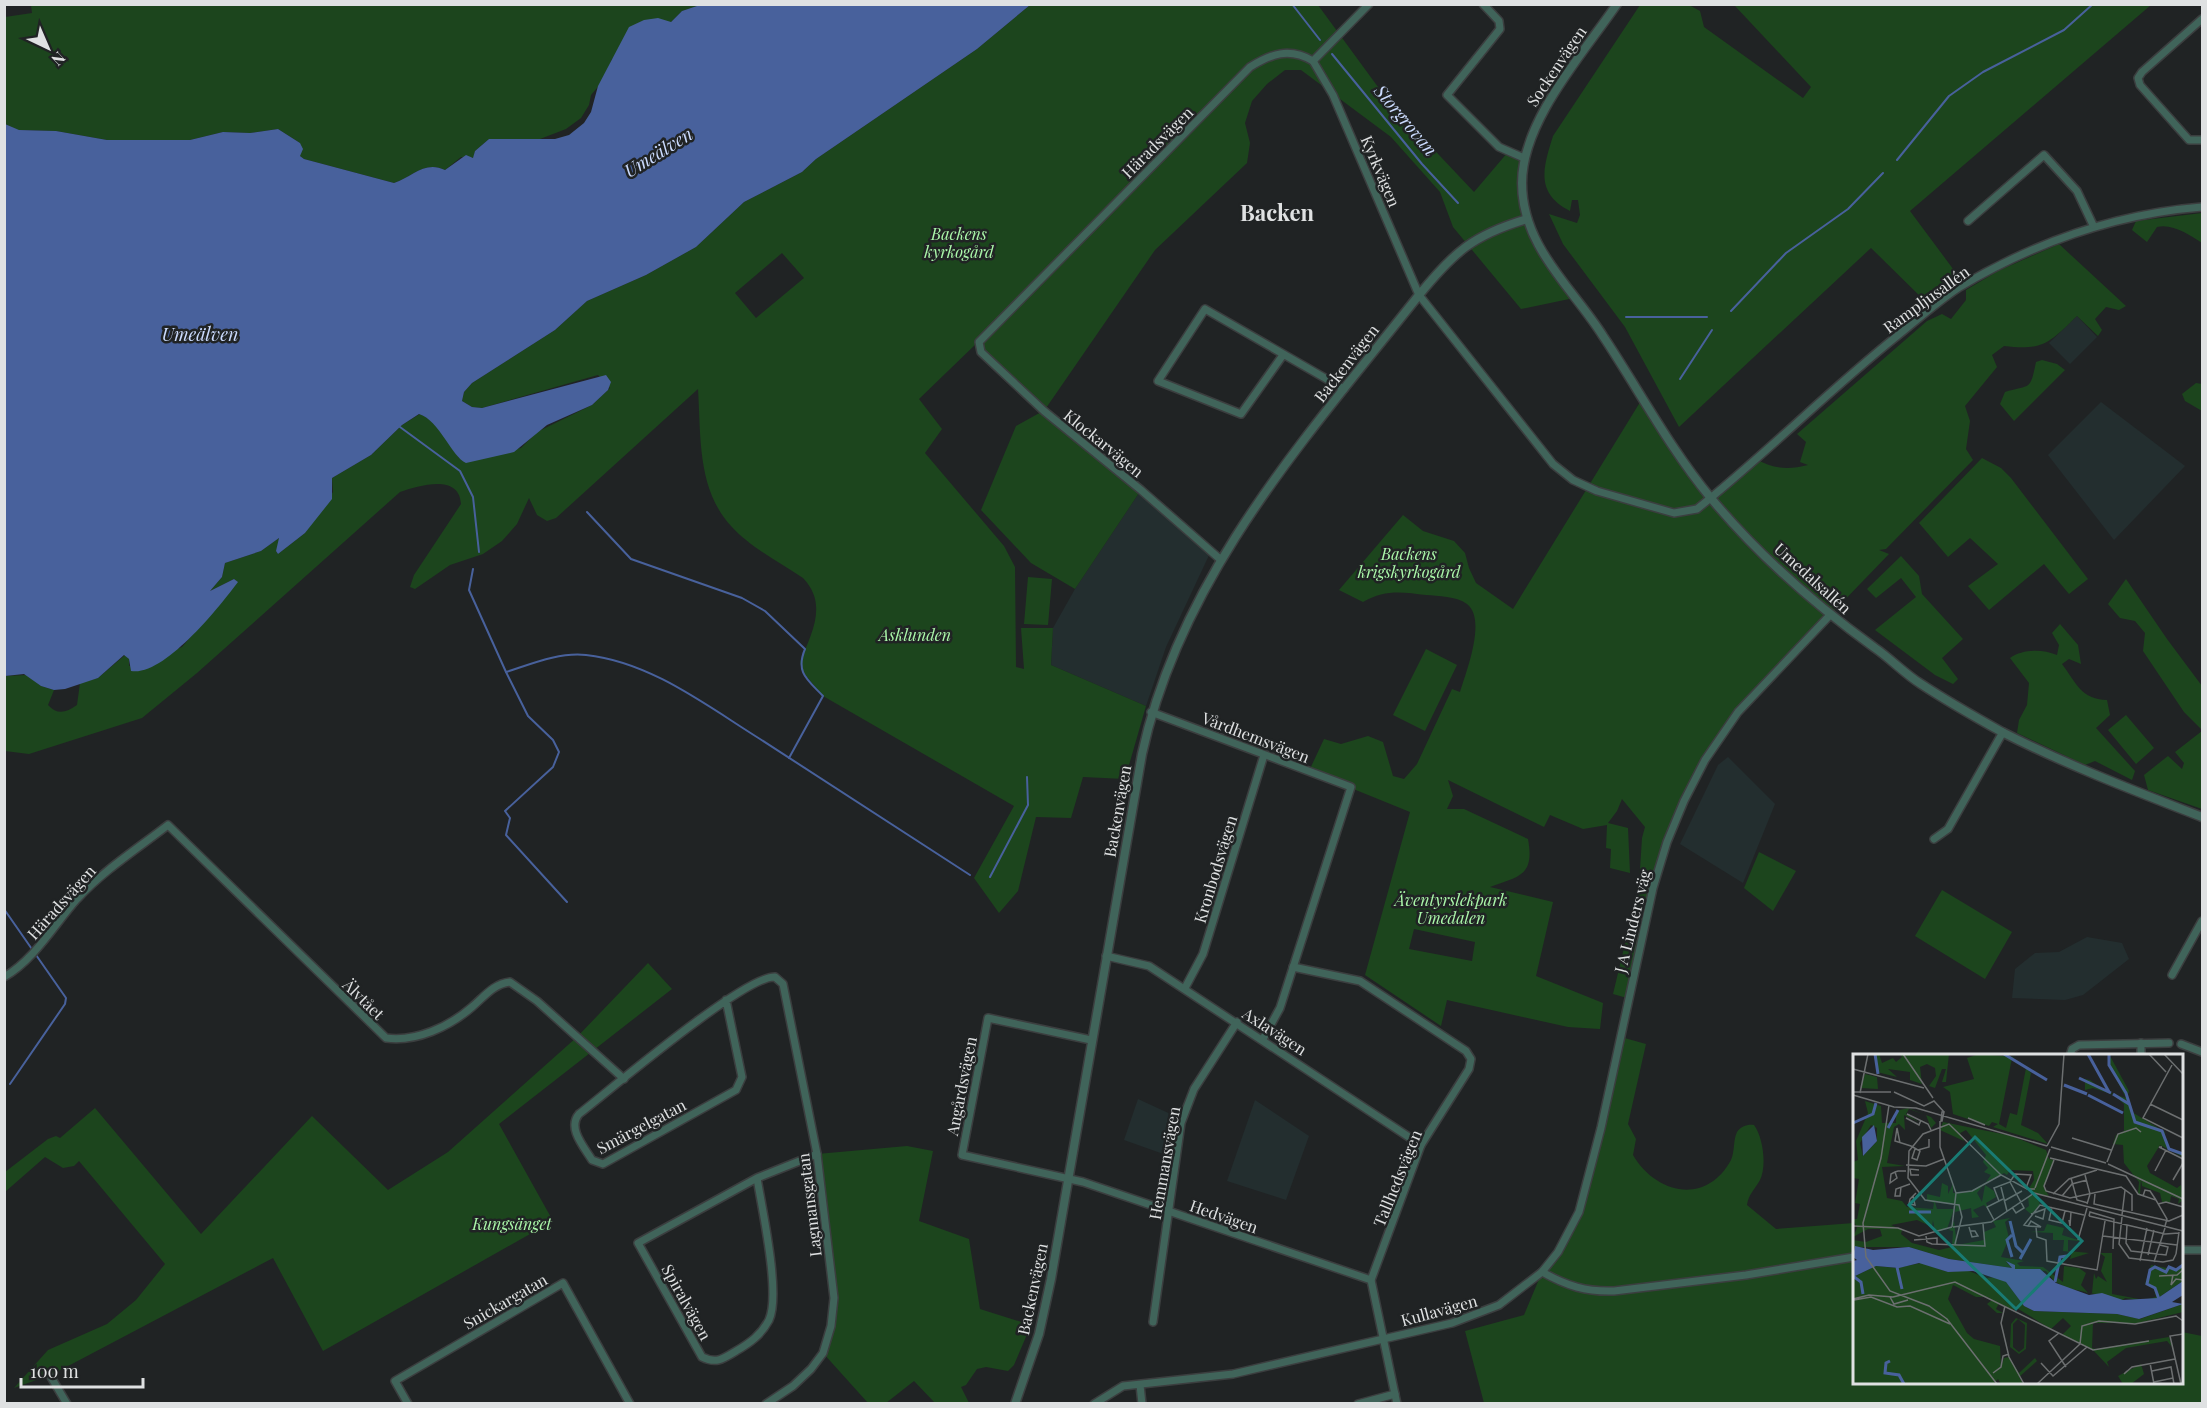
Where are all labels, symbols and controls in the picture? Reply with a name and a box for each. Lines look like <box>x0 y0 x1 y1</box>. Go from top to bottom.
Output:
north arrow <box>18 18 78 78</box>
street label: Sockenvägen <box>1521 21 1591 110</box>
text: N <box>47 48 70 71</box>
water label: Storgrovan <box>1368 79 1443 161</box>
street label: Häradsvägen <box>1117 101 1198 182</box>
water label: Umeälven <box>619 121 697 183</box>
street label: Kyrkvägen <box>1357 132 1406 210</box>
district label: Backen <box>1240 197 1314 227</box>
park label: Backens kyrkogård <box>923 223 995 262</box>
street label: Rampljusallén <box>1879 260 1974 337</box>
street label: Backenvägen <box>1309 319 1383 406</box>
water label: Umeälven <box>162 322 238 346</box>
street label: Klockarvägen <box>1060 404 1149 482</box>
street label: Umedalsallén <box>1770 538 1856 618</box>
park label: Backens krigskyrkogård <box>1357 543 1462 582</box>
park label: Asklunden <box>877 624 951 645</box>
street label: Vårdhemsvägen <box>1198 706 1313 767</box>
street label: Backenvägen <box>1099 763 1136 859</box>
street label: Kronbodsvägen <box>1189 812 1241 925</box>
street label: Häradsvägen <box>22 860 100 944</box>
street label: J A Linders väg <box>1609 867 1655 976</box>
park label: Äventyrslekpark Umedalen <box>1393 889 1507 928</box>
street label: Älvtået <box>338 973 389 1024</box>
street label: Axlavägen <box>1238 1002 1311 1060</box>
street label: Angårdsvägen <box>941 1034 981 1138</box>
inset map <box>1853 1054 2183 1384</box>
street label: Smärgelgatan <box>593 1093 690 1158</box>
street label: Hemmansvägen <box>1144 1104 1184 1221</box>
street label: Tallhedsvägen <box>1368 1126 1426 1229</box>
street label: Lagmansgatan <box>792 1152 826 1258</box>
street label: Hedvägen <box>1187 1195 1261 1238</box>
park label: Kungsänget <box>471 1213 552 1234</box>
street label: Backenvägen <box>1012 1241 1052 1337</box>
street label: Spiralvägen <box>657 1260 717 1344</box>
street label: Snickargatan <box>459 1268 551 1334</box>
street label: Kullavägen <box>1398 1290 1480 1330</box>
scale bar <box>21 1351 142 1389</box>
text: 100 m <box>30 1359 79 1383</box>

